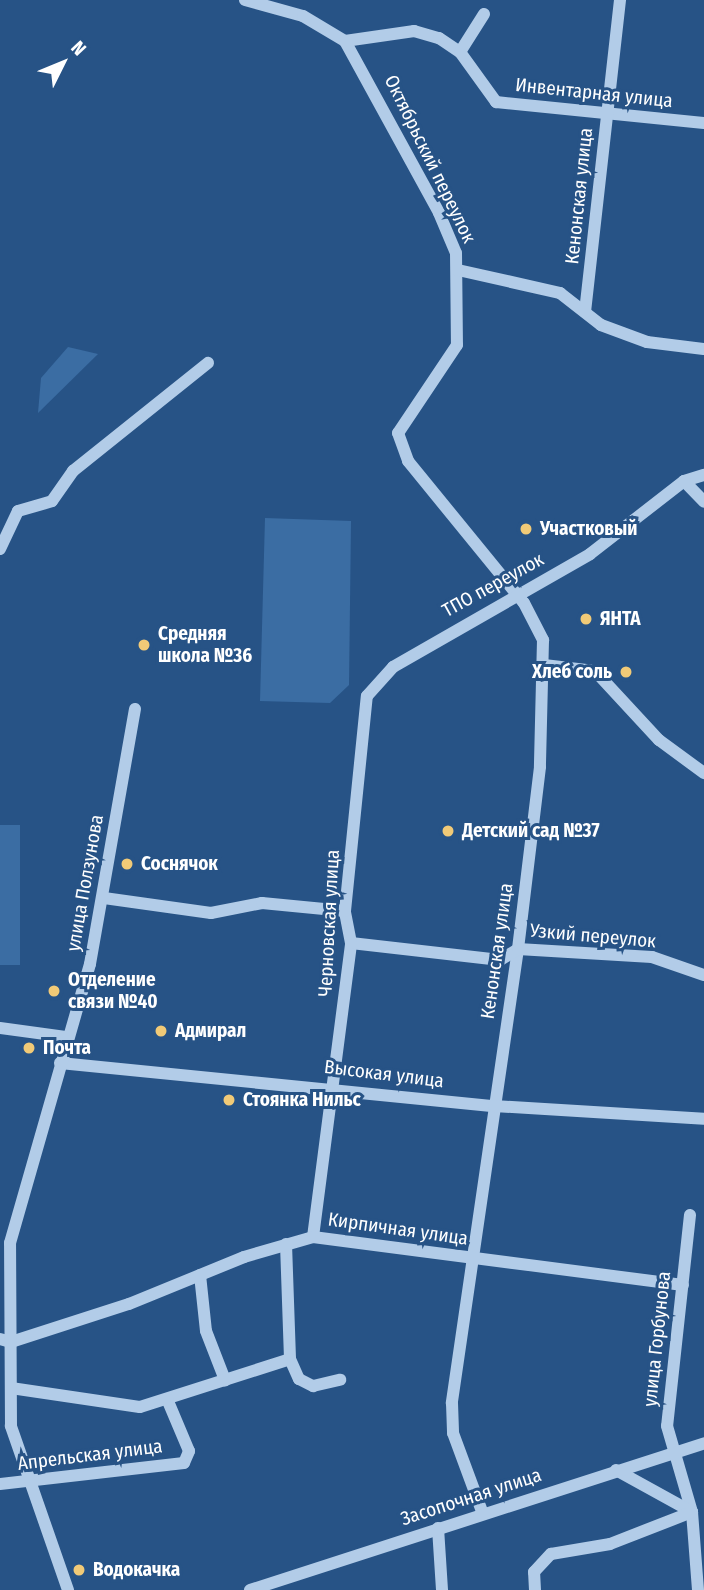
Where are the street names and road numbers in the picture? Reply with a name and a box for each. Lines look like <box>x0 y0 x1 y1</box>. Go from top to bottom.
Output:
street label: Октябрьский переулок <box>379 71 481 247</box>
street label: Инвентарная улица <box>514 73 674 113</box>
street label: Кенонская улица <box>560 127 598 265</box>
street label: ТПО переулок <box>438 548 548 622</box>
street label: улица Ползунова <box>62 813 108 953</box>
street label: Черновская улица <box>314 849 344 997</box>
street label: Кенонская улица <box>476 882 518 1020</box>
street label: Узкий переулок <box>529 919 657 953</box>
street label: Высокая улица <box>323 1055 445 1093</box>
street label: Кирпичная улица <box>327 1208 469 1250</box>
street label: улица Горбунова <box>639 1270 675 1408</box>
street label: Апрельская улица <box>16 1435 164 1475</box>
street label: Засопочная улица <box>398 1464 544 1530</box>

